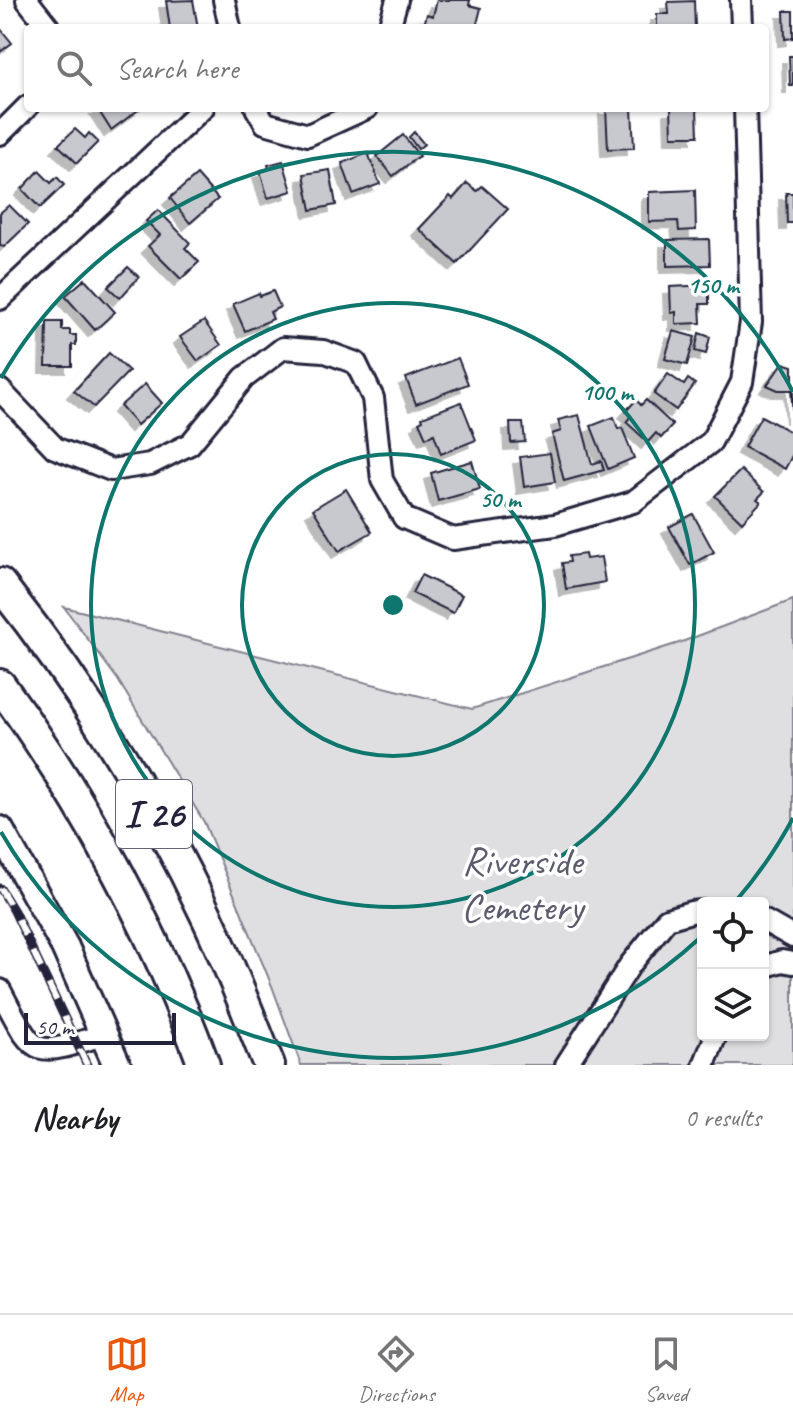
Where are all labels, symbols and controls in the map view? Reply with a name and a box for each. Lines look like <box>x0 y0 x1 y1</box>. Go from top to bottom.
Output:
search box <box>24 24 769 112</box>
icon: search <box>52 46 96 90</box>
text: Search here <box>116 49 238 87</box>
text: 150 m <box>687 270 741 300</box>
text: 100 m <box>581 377 635 407</box>
text: 50 m <box>480 484 523 514</box>
centre of rings <box>379 591 407 619</box>
road number: I 26 <box>116 780 192 848</box>
park label: Riverside Cemetery <box>461 836 586 932</box>
map controls <box>697 897 769 1041</box>
button: locate <box>697 897 769 969</box>
button: layers <box>697 969 769 1041</box>
scale bar <box>24 1009 176 1045</box>
text: 50 m <box>36 1013 73 1041</box>
text: Nearby <box>32 1096 118 1139</box>
text: 0 results <box>685 1101 761 1134</box>
tab: Map <box>105 1332 149 1408</box>
tab: Directions <box>358 1332 435 1408</box>
tab: Saved <box>644 1332 688 1408</box>

